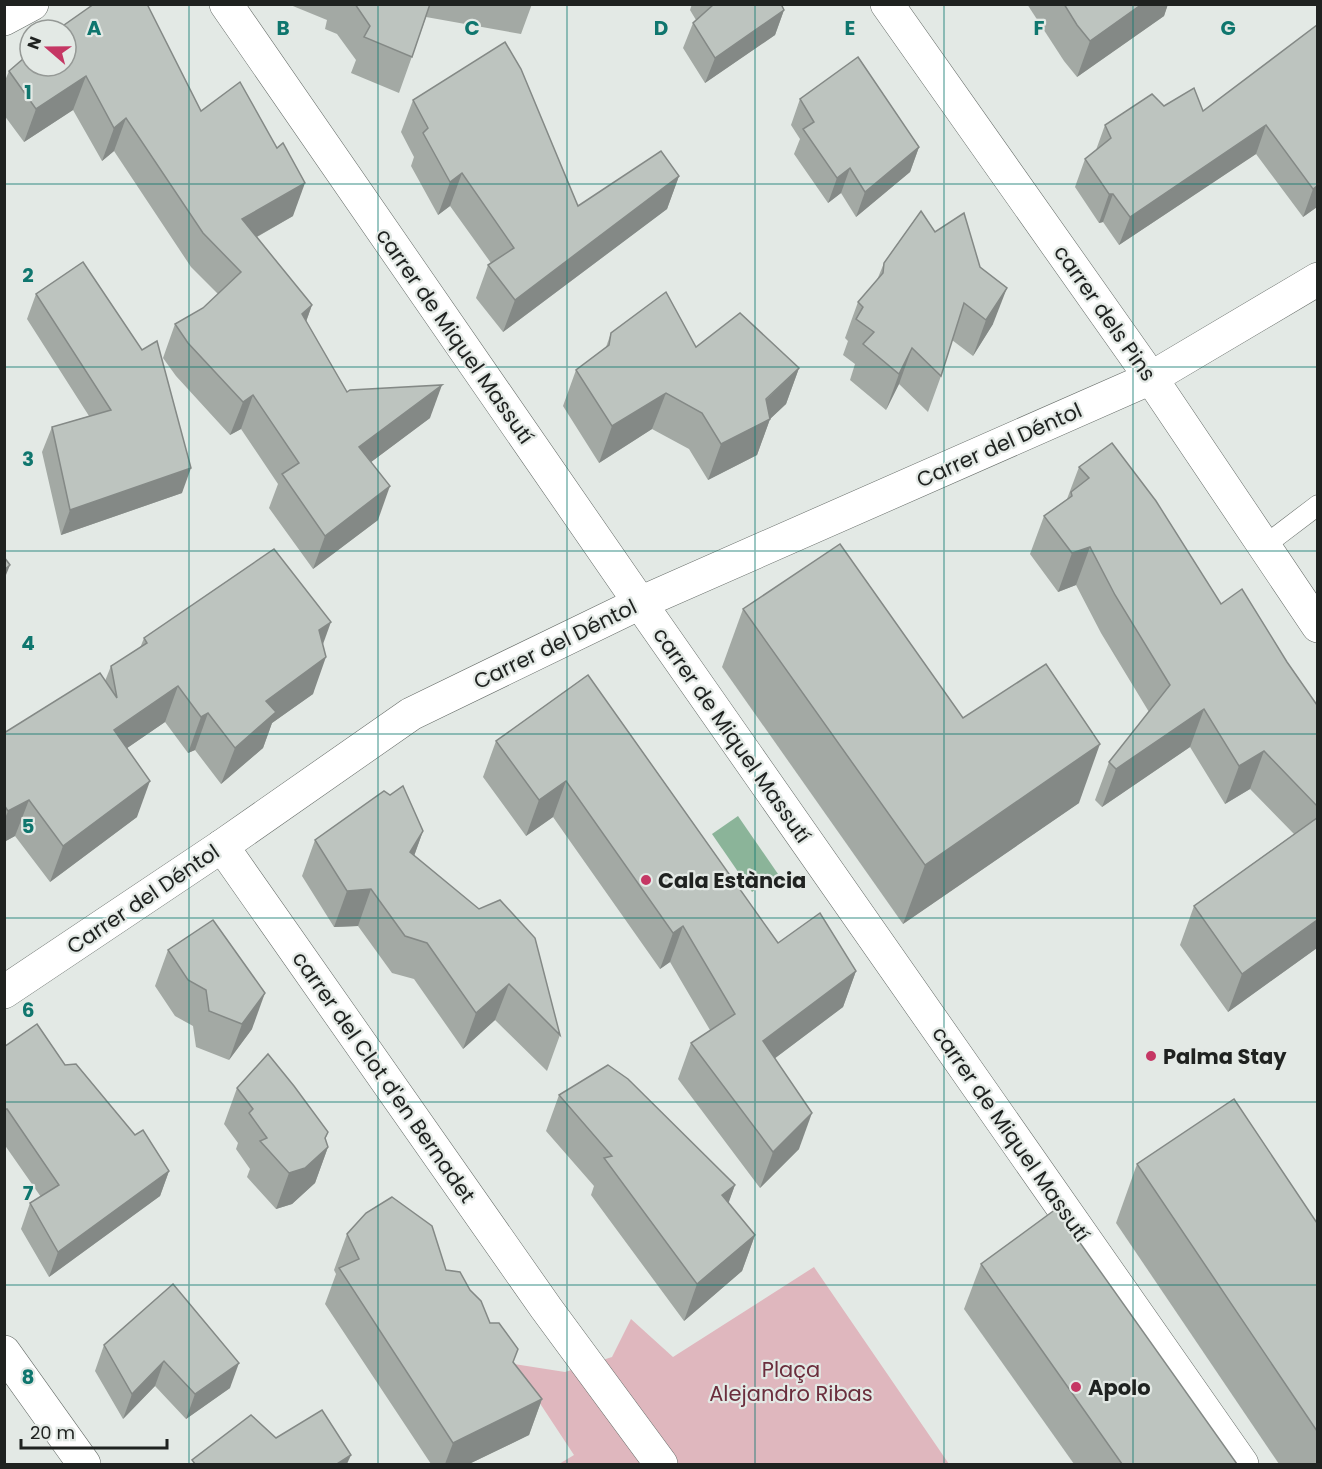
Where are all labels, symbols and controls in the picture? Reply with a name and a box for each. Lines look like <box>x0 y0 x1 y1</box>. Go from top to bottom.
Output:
text: A <box>87 14 102 42</box>
text: B <box>276 14 290 42</box>
text: C <box>464 14 480 42</box>
text: D <box>654 14 668 42</box>
text: E <box>845 14 855 42</box>
text: F <box>1034 14 1045 42</box>
text: G <box>1220 14 1236 42</box>
north arrow <box>18 18 78 78</box>
text: N <box>22 33 47 53</box>
text: 1 <box>24 78 32 106</box>
street label: carrer de Miquel Massutí <box>369 222 541 450</box>
street label: carrer dels Pins <box>1047 239 1163 387</box>
text: 2 <box>22 261 34 289</box>
street label: Carrer del Déntol <box>912 396 1086 494</box>
text: 3 <box>22 445 34 473</box>
street label: Carrer del Déntol <box>469 592 641 696</box>
street label: carrer de Miquel Massutí <box>646 621 818 849</box>
text: 4 <box>21 629 35 657</box>
text: 5 <box>22 812 35 840</box>
street label: Carrer del Déntol <box>61 837 225 961</box>
place label: Cala Estància <box>658 866 806 895</box>
marker: Cala Estància <box>639 873 653 887</box>
street label: carrer del Clot d'en Bernadet <box>286 945 482 1209</box>
text: 6 <box>22 996 34 1024</box>
street label: carrer de Miquel Massutí <box>925 1020 1097 1248</box>
place label: Palma Stay <box>1163 1042 1287 1071</box>
marker: Palma Stay <box>1144 1049 1158 1063</box>
text: 7 <box>23 1179 34 1207</box>
park label: Plaça Alejandro Ribas <box>709 1355 873 1408</box>
text: 8 <box>22 1363 34 1391</box>
place label: Apolo <box>1088 1373 1151 1402</box>
marker: Apolo <box>1069 1380 1083 1394</box>
scale bar <box>21 1412 166 1450</box>
text: 20 m <box>30 1420 75 1445</box>

